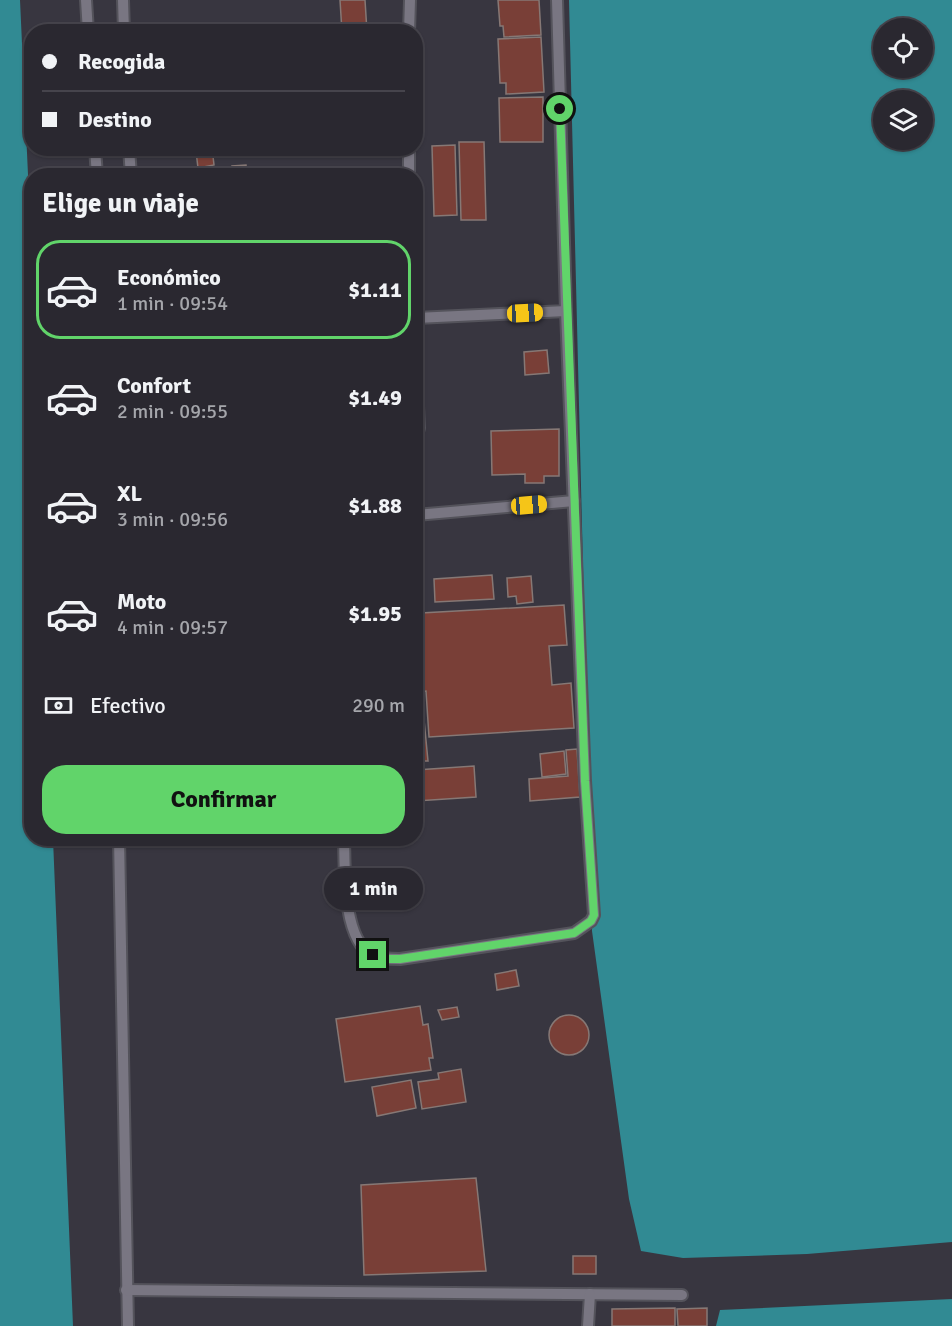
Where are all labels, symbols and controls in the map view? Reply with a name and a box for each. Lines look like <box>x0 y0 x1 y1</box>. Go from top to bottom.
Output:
map controls <box>873 18 933 150</box>
button: locate <box>873 18 933 78</box>
text: Recogida <box>78 48 165 75</box>
button: layers <box>873 90 933 150</box>
route start <box>546 95 573 122</box>
text: Destino <box>78 106 152 133</box>
text: Elige un viaje <box>42 187 199 220</box>
icon: car <box>45 263 99 317</box>
text: Económico <box>117 264 221 291</box>
text: $1.11 <box>348 276 402 303</box>
text: 1 min · 09:54 <box>117 291 228 316</box>
car <box>507 303 543 323</box>
icon: car <box>45 371 99 425</box>
text: Confort <box>117 372 191 399</box>
text: $1.49 <box>348 384 402 411</box>
text: 2 min · 09:55 <box>117 399 228 424</box>
icon: car <box>45 479 99 533</box>
text: XL <box>117 480 142 507</box>
text: $1.88 <box>348 492 402 519</box>
car <box>510 494 548 516</box>
text: 3 min · 09:56 <box>117 507 228 532</box>
icon: car <box>45 587 99 641</box>
text: Moto <box>117 588 166 615</box>
text: $1.95 <box>348 600 402 627</box>
text: 4 min · 09:57 <box>117 615 228 640</box>
icon: cash <box>42 689 75 722</box>
text: Efectivo <box>90 692 166 719</box>
text: 290 m <box>352 693 405 718</box>
button: Confirmar <box>42 765 405 834</box>
callout: 1 min <box>324 868 422 910</box>
text: 1 min <box>349 876 398 901</box>
route end <box>359 941 386 968</box>

